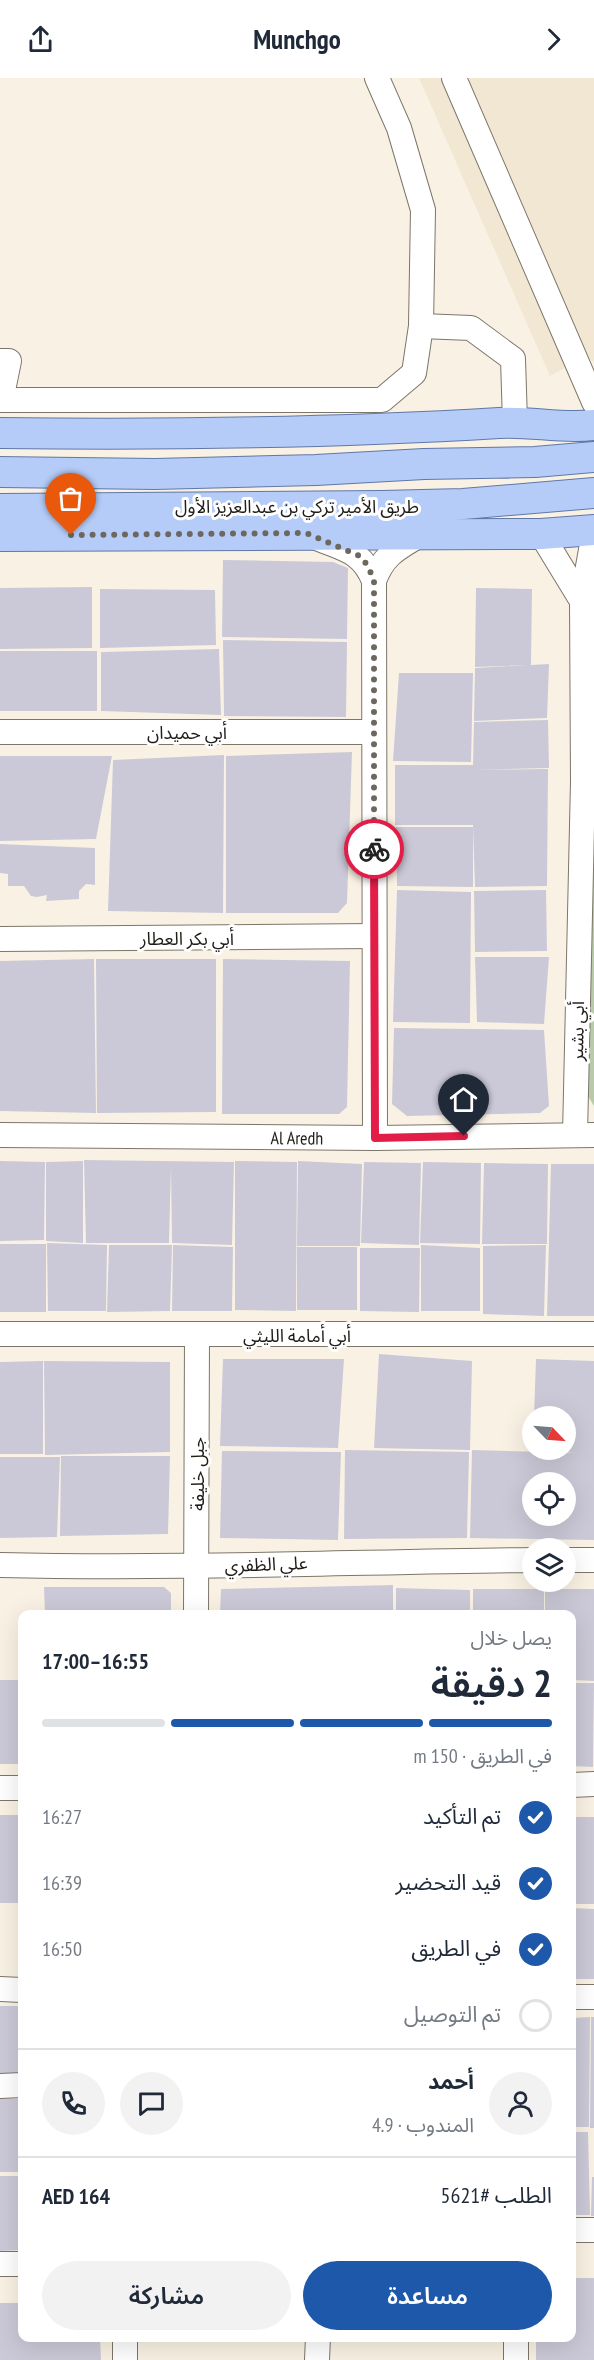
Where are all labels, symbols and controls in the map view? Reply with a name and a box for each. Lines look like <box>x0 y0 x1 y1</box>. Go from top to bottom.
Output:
text: Munchgo <box>253 22 341 56</box>
icon: share <box>24 23 57 56</box>
icon: forward <box>537 23 570 56</box>
pin <box>45 473 96 535</box>
icon: bag <box>54 482 87 515</box>
street label: طريق الأمير تركي بن عبدالعزيز الأول <box>175 495 419 520</box>
street label: أبي حميدان <box>147 721 227 746</box>
courier <box>344 819 404 879</box>
icon: bike <box>358 833 391 866</box>
street label: أبي بكر العطار <box>139 927 234 952</box>
street label: أبي بشير <box>565 1001 591 1062</box>
pin <box>438 1074 489 1136</box>
icon: home <box>447 1083 480 1116</box>
street label: Al Aredh <box>271 1126 323 1149</box>
street label: أبي أمامة الليثي <box>243 1324 351 1349</box>
north arrow <box>522 1406 576 1460</box>
map controls <box>522 1406 576 1592</box>
street label: جبل خليفة <box>186 1437 209 1511</box>
button: locate <box>522 1472 576 1526</box>
button: layers <box>522 1538 576 1592</box>
street label: علي الظفري <box>224 1551 308 1579</box>
text: يصل خلال <box>471 1625 552 1651</box>
text: 16:55–17:00 <box>42 1647 149 1675</box>
text: 2 دقيقة <box>431 1657 552 1708</box>
text: في الطريق · 150 m <box>413 1743 552 1769</box>
icon: check <box>519 1801 552 1834</box>
text: تم التأكيد <box>423 1802 501 1830</box>
text: 16:27 <box>42 1804 82 1830</box>
icon: check <box>519 1867 552 1900</box>
text: قيد التحضير <box>396 1868 501 1896</box>
text: 16:39 <box>42 1870 82 1896</box>
icon: check <box>519 1933 552 1966</box>
text: في الطريق <box>411 1934 501 1962</box>
text: 16:50 <box>42 1936 82 1962</box>
text: تم التوصيل <box>404 2000 501 2028</box>
text: أحمد <box>428 2067 474 2095</box>
button: phone <box>42 2072 105 2135</box>
button: chat <box>120 2072 183 2135</box>
button: person <box>489 2072 552 2135</box>
text: المندوب · 4.9 <box>372 2112 474 2138</box>
text: الطلب #5621 <box>441 2181 552 2209</box>
text: AED 164 <box>42 2182 110 2210</box>
button: مشاركة <box>42 2261 291 2330</box>
button: مساعدة <box>303 2261 552 2330</box>

